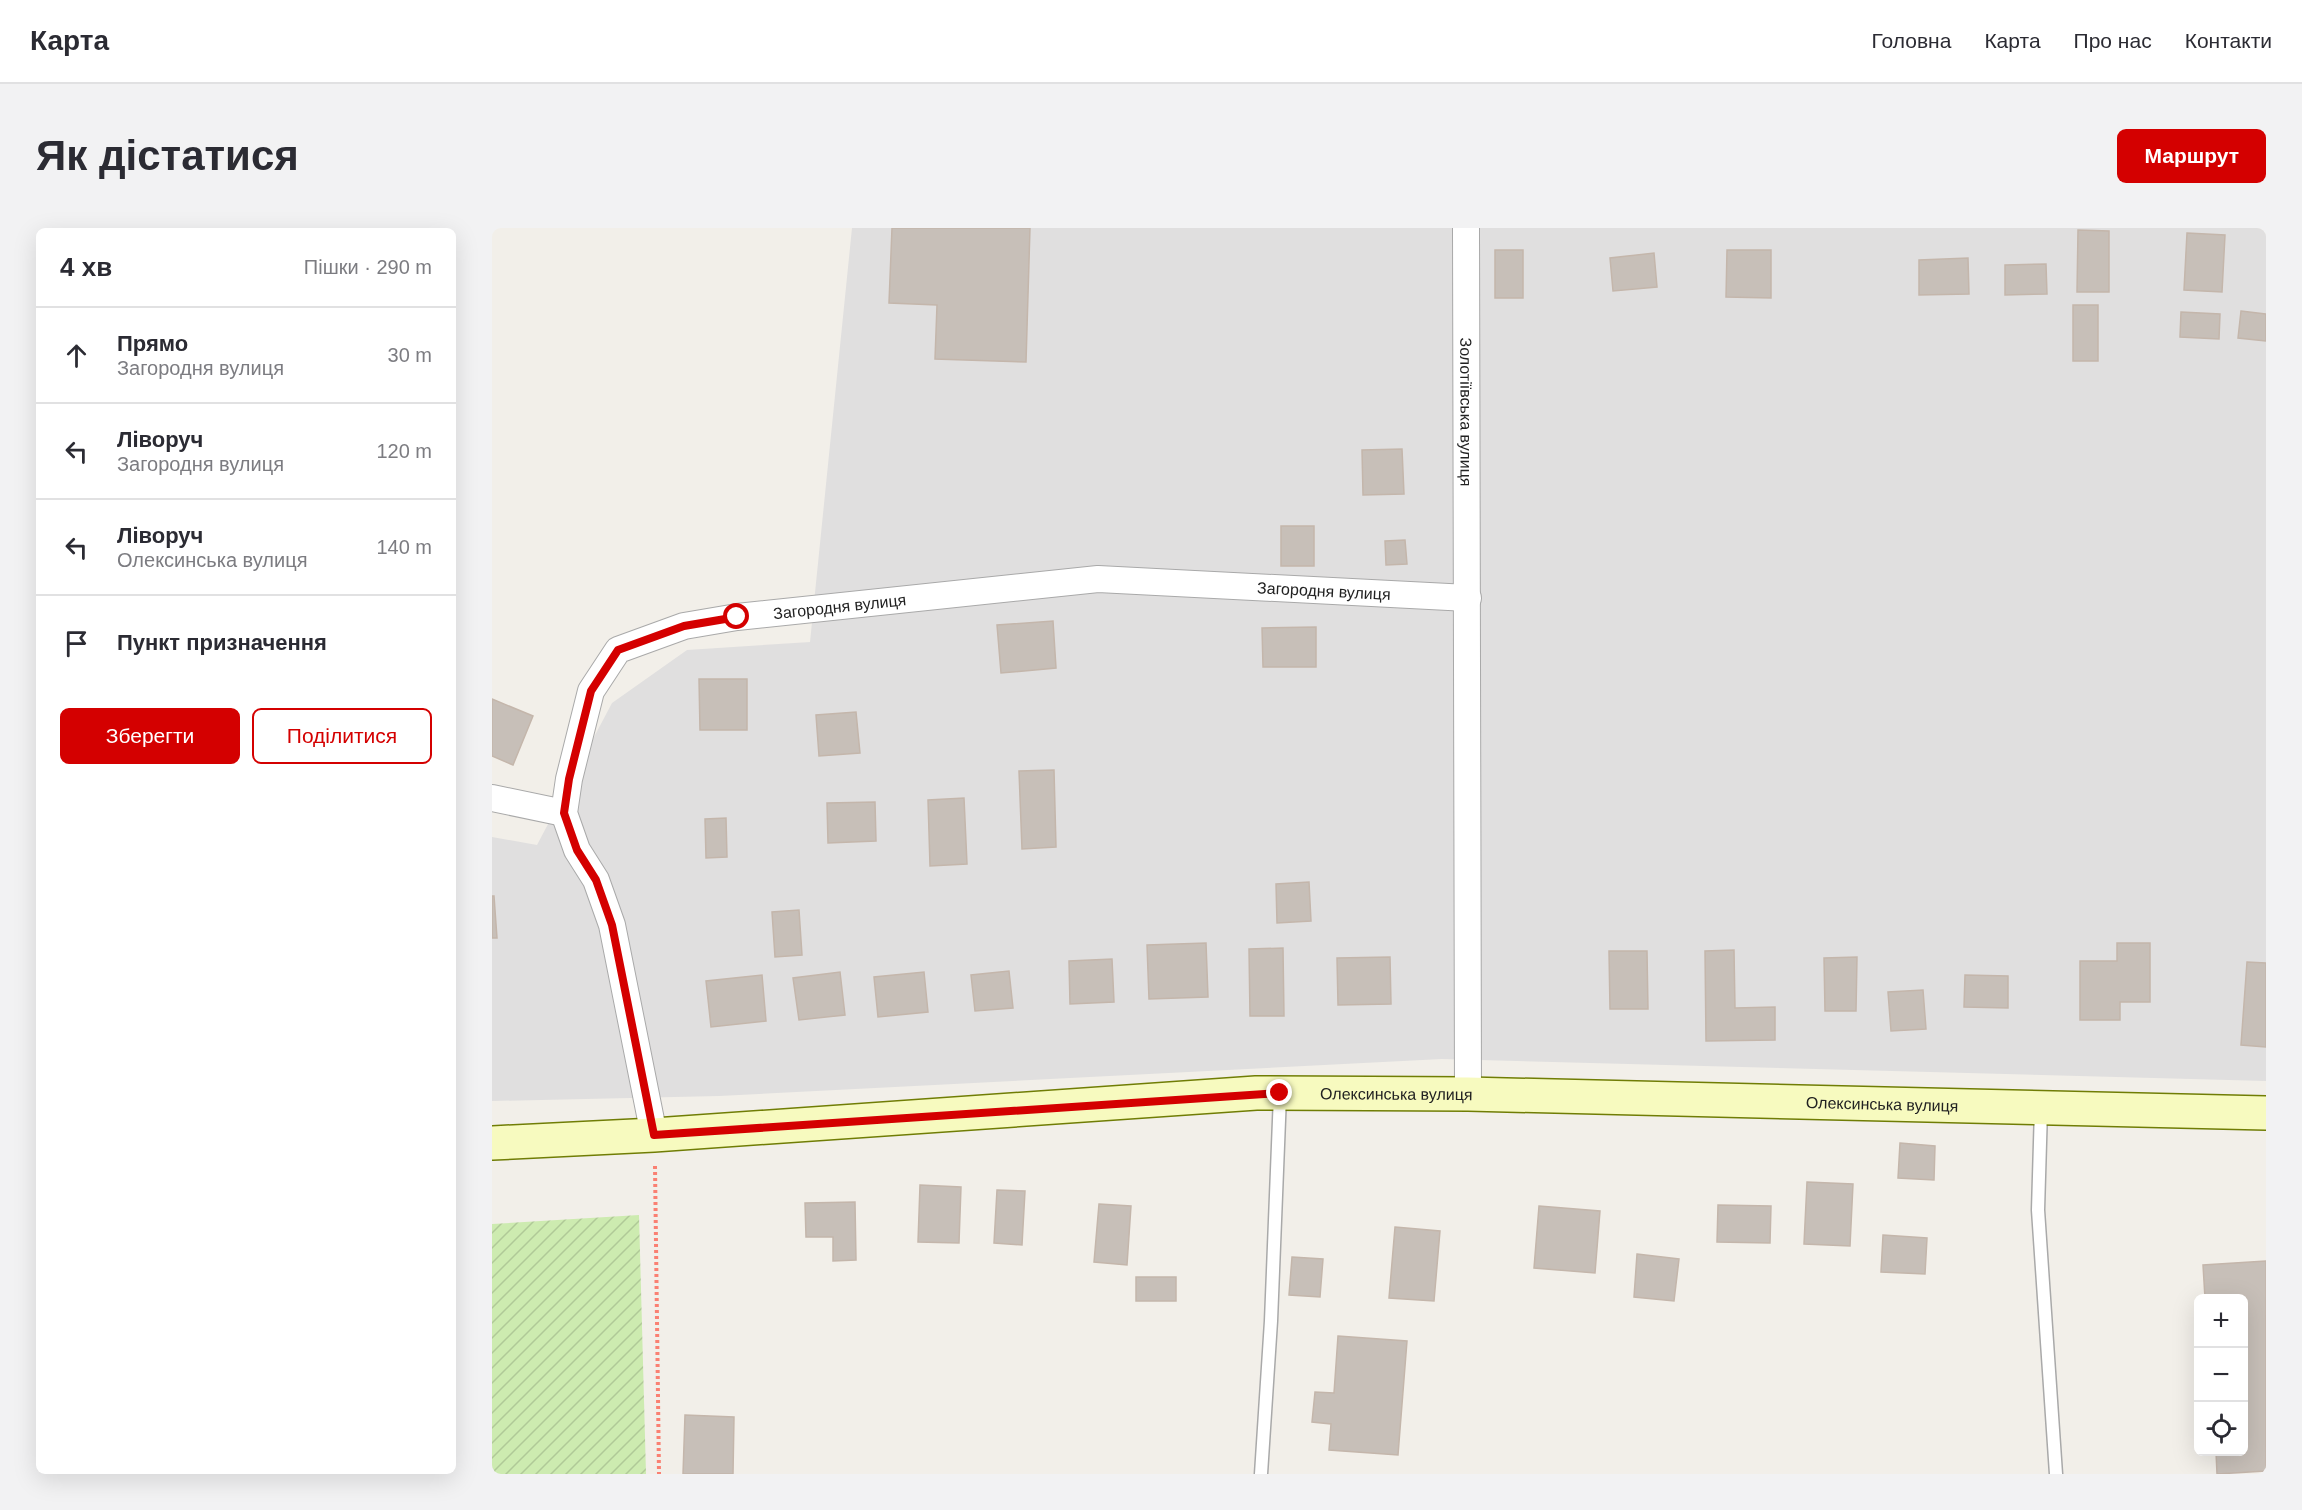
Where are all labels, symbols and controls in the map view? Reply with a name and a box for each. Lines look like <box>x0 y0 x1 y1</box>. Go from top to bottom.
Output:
text: Карта <box>30 25 109 56</box>
text: Головна <box>1872 29 1951 52</box>
text: Карта <box>1984 29 2041 52</box>
text: Про нас <box>2074 29 2152 52</box>
text: Контакти <box>2185 29 2272 52</box>
button: Маршрут <box>2117 129 2266 183</box>
text: Як дістатися <box>36 132 299 179</box>
text: 4 хв <box>60 252 112 282</box>
text: Пішки · 290 m <box>304 256 432 278</box>
text: Прямо <box>117 331 188 356</box>
street label: Золотіївська вулиця <box>1458 338 1475 486</box>
icon: ahead <box>60 339 93 372</box>
text: 30 m <box>388 344 432 366</box>
text: Загородня вулиця <box>117 357 284 379</box>
text: Ліворуч <box>117 427 203 452</box>
icon: left <box>60 435 93 468</box>
text: 120 m <box>376 440 432 462</box>
text: Загородня вулиця <box>117 453 284 475</box>
text: Ліворуч <box>117 523 203 548</box>
icon: left <box>60 531 93 564</box>
text: 140 m <box>376 536 432 558</box>
text: Олексинська вулиця <box>117 549 307 571</box>
street label: Загородня вулиця <box>1257 579 1391 603</box>
street label: Загородня вулиця <box>772 591 907 622</box>
route start <box>723 603 749 629</box>
icon: arrive <box>60 627 93 660</box>
text: Пункт призначення <box>117 630 327 655</box>
button: Зберегти <box>60 708 240 764</box>
button: Поділитися <box>252 708 432 764</box>
route end <box>1266 1079 1292 1105</box>
street label: Олексинська вулиця <box>1320 1085 1473 1103</box>
street label: Олексинська вулиця <box>1806 1094 1959 1114</box>
map controls <box>2194 1294 2248 1456</box>
button: + <box>2194 1294 2248 1348</box>
button: − <box>2194 1348 2248 1402</box>
button: locate <box>2194 1402 2248 1456</box>

